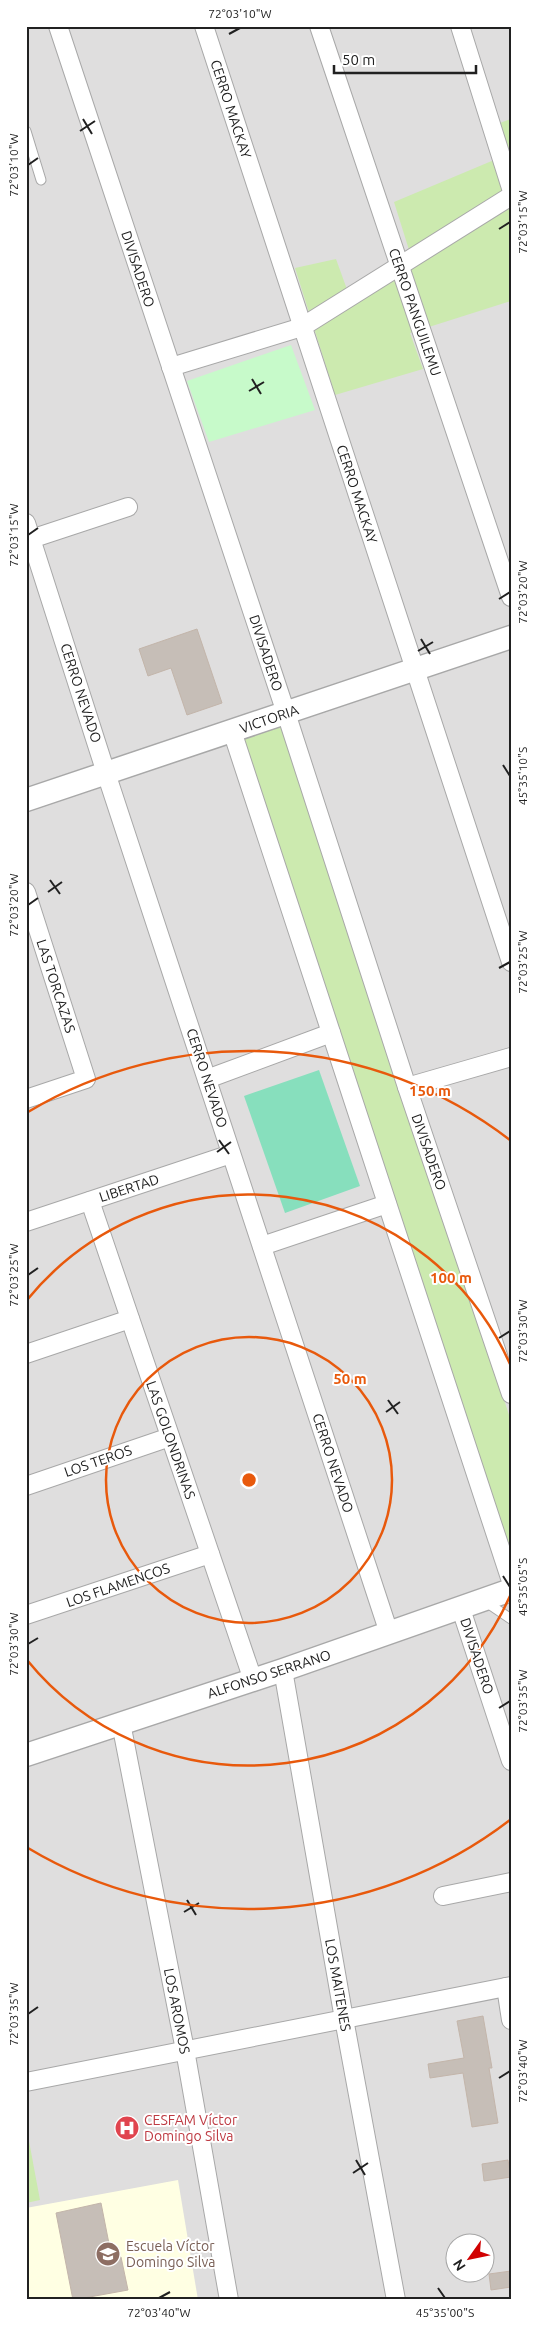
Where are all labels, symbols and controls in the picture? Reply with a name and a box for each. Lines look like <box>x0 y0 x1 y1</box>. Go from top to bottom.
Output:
text: 72°03'10"W <box>208 7 272 20</box>
scale bar <box>334 42 477 74</box>
text: 50 m <box>342 51 375 68</box>
street label: CERRO MACKAY <box>207 58 255 160</box>
text: 72°03'10"W <box>7 133 20 197</box>
text: 72°03'15"W <box>516 190 529 254</box>
street label: DIVISADERO <box>118 229 158 309</box>
street label: CERRO PANGUILEMU <box>386 246 444 378</box>
street label: CERRO MACKAY <box>333 443 381 545</box>
text: 72°03'15"W <box>7 503 20 567</box>
text: 72°03'20"W <box>516 560 529 624</box>
street label: DIVISADERO <box>246 613 286 693</box>
street label: CERRO NEVADO <box>57 641 105 745</box>
street label: VICTORIA <box>237 701 301 737</box>
text: 45°35'10"S <box>516 747 529 805</box>
text: 72°03'20"W <box>7 873 20 937</box>
text: 72°03'25"W <box>516 930 529 994</box>
street label: LAS TORCAZAS <box>33 937 79 1035</box>
street label: CERRO NEVADO <box>183 1026 231 1130</box>
text: 150 m <box>409 1082 451 1099</box>
street label: DIVISADERO <box>408 1112 450 1192</box>
street label: LIBERTAD <box>97 1171 161 1205</box>
text: 72°03'25"W <box>7 1243 20 1307</box>
text: 100 m <box>430 1269 472 1286</box>
text: 72°03'30"W <box>516 1299 529 1363</box>
text: 50 m <box>333 1370 367 1387</box>
street label: LAS GOLONDRINAS <box>143 1379 199 1501</box>
street label: CERRO NEVADO <box>309 1411 357 1515</box>
street label: LOS TEROS <box>62 1442 134 1480</box>
centre of rings <box>240 1471 258 1489</box>
text: 45°35'05"S <box>516 1558 529 1616</box>
street label: LOS FLAMENCOS <box>64 1560 172 1610</box>
text: 72°03'30"W <box>7 1612 20 1676</box>
street label: DIVISADERO <box>457 1616 497 1696</box>
street label: ALFONSO SERRANO <box>205 1646 333 1702</box>
text: 72°03'35"W <box>516 1669 529 1733</box>
street label: LOS MAITENES <box>322 1937 354 2033</box>
street label: LOS AROMOS <box>161 1967 193 2055</box>
text: 72°03'35"W <box>7 1982 20 2046</box>
text: 72°03'40"W <box>516 2039 529 2103</box>
place label: CESFAM Víctor Domingo Silva <box>144 2112 238 2144</box>
hospital icon: CESFAM Víctor Domingo Silva <box>114 2115 140 2141</box>
north arrow <box>444 2234 494 2284</box>
place label: Escuela Víctor Domingo Silva <box>126 2238 215 2270</box>
school or university icon: Escuela Víctor Domingo Silva <box>95 2241 121 2267</box>
text: N <box>450 2256 469 2274</box>
text: 72°03'40"W <box>127 2306 191 2319</box>
text: 45°35'00"S <box>416 2306 474 2319</box>

